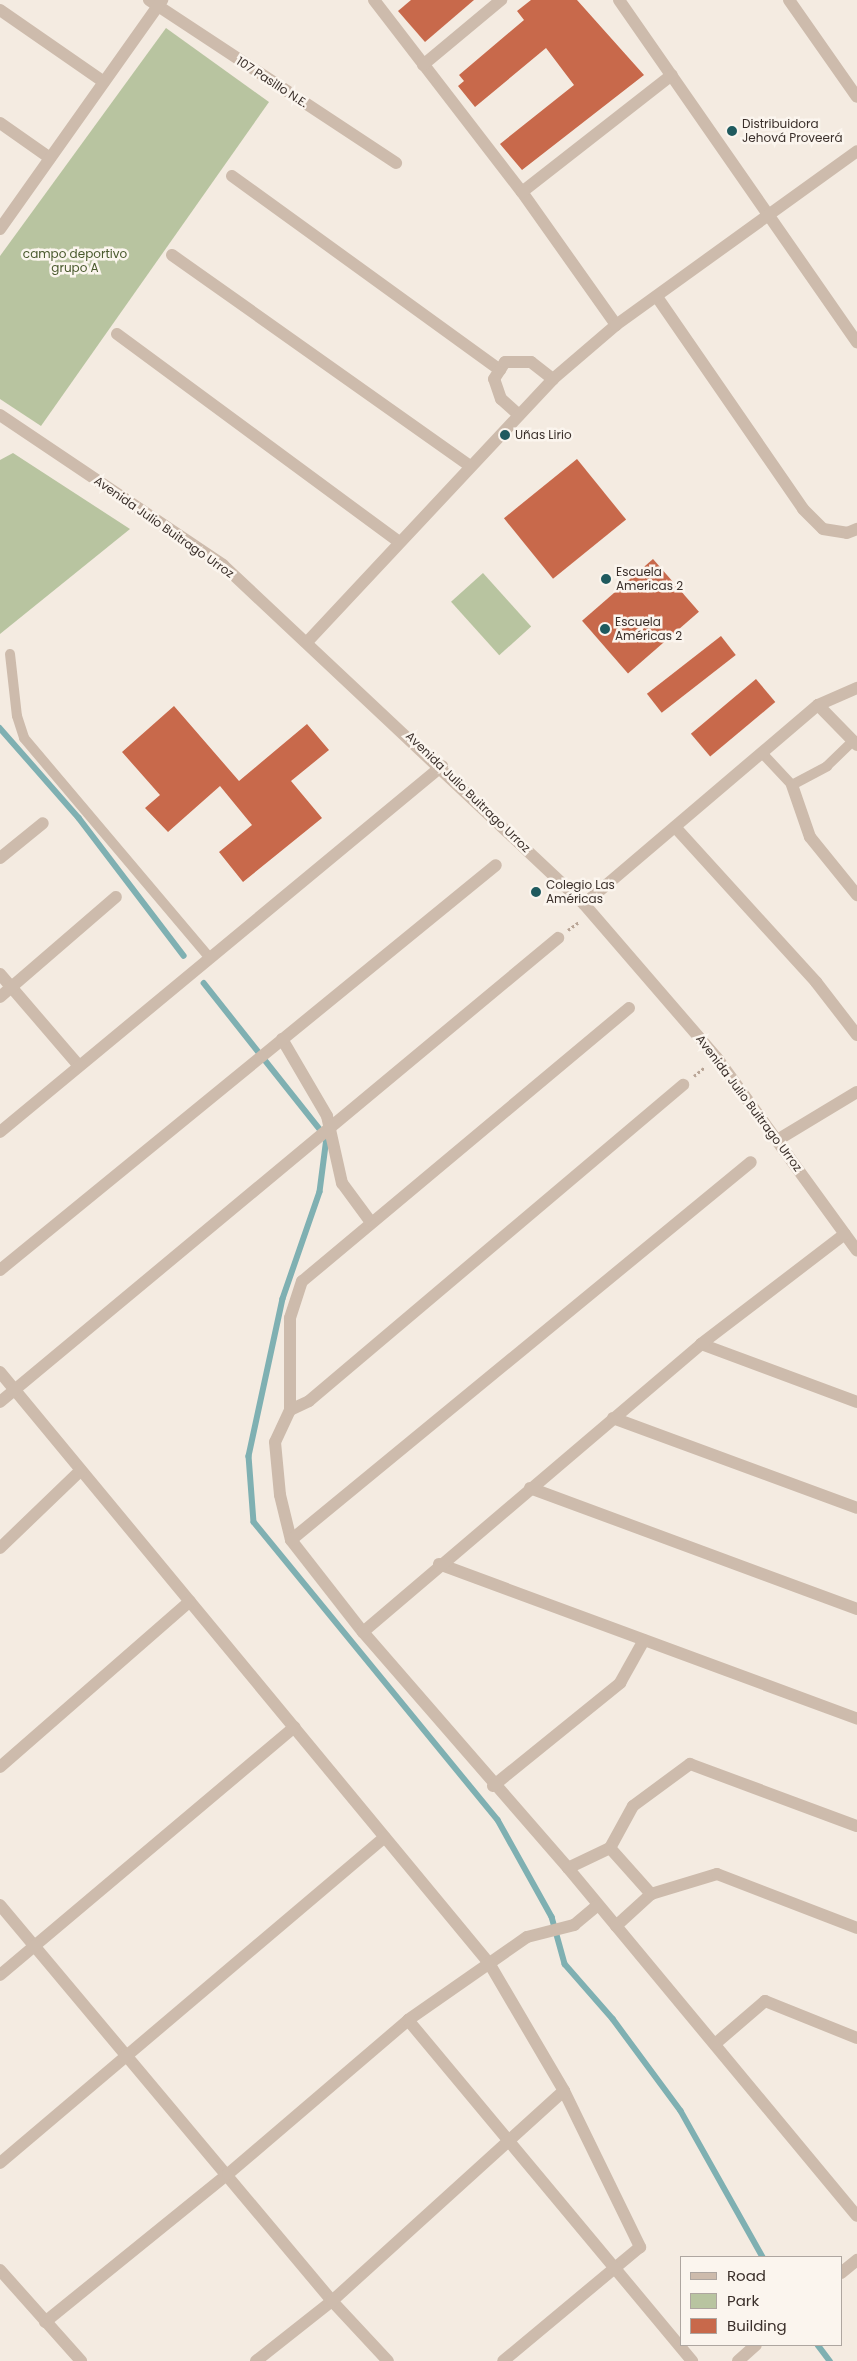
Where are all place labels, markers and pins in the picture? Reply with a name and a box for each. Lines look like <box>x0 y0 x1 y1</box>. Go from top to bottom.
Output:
place label: Distribuidora Jehová Proveerá <box>742 117 843 145</box>
marker: Distribuidora Jehová Proveerá <box>726 125 738 137</box>
place label: Uñas Lirio <box>515 428 572 442</box>
marker: Uñas Lirio <box>499 429 511 441</box>
place label: Escuela Americas 2 <box>616 565 683 593</box>
marker: Escuela Americas 2 <box>600 573 612 585</box>
place label: Escuela Américas 2 <box>615 615 682 643</box>
marker: Escuela Américas 2 <box>599 623 611 635</box>
place label: Colegio Las Américas <box>546 878 615 906</box>
marker: Colegio Las Américas <box>530 886 542 898</box>

